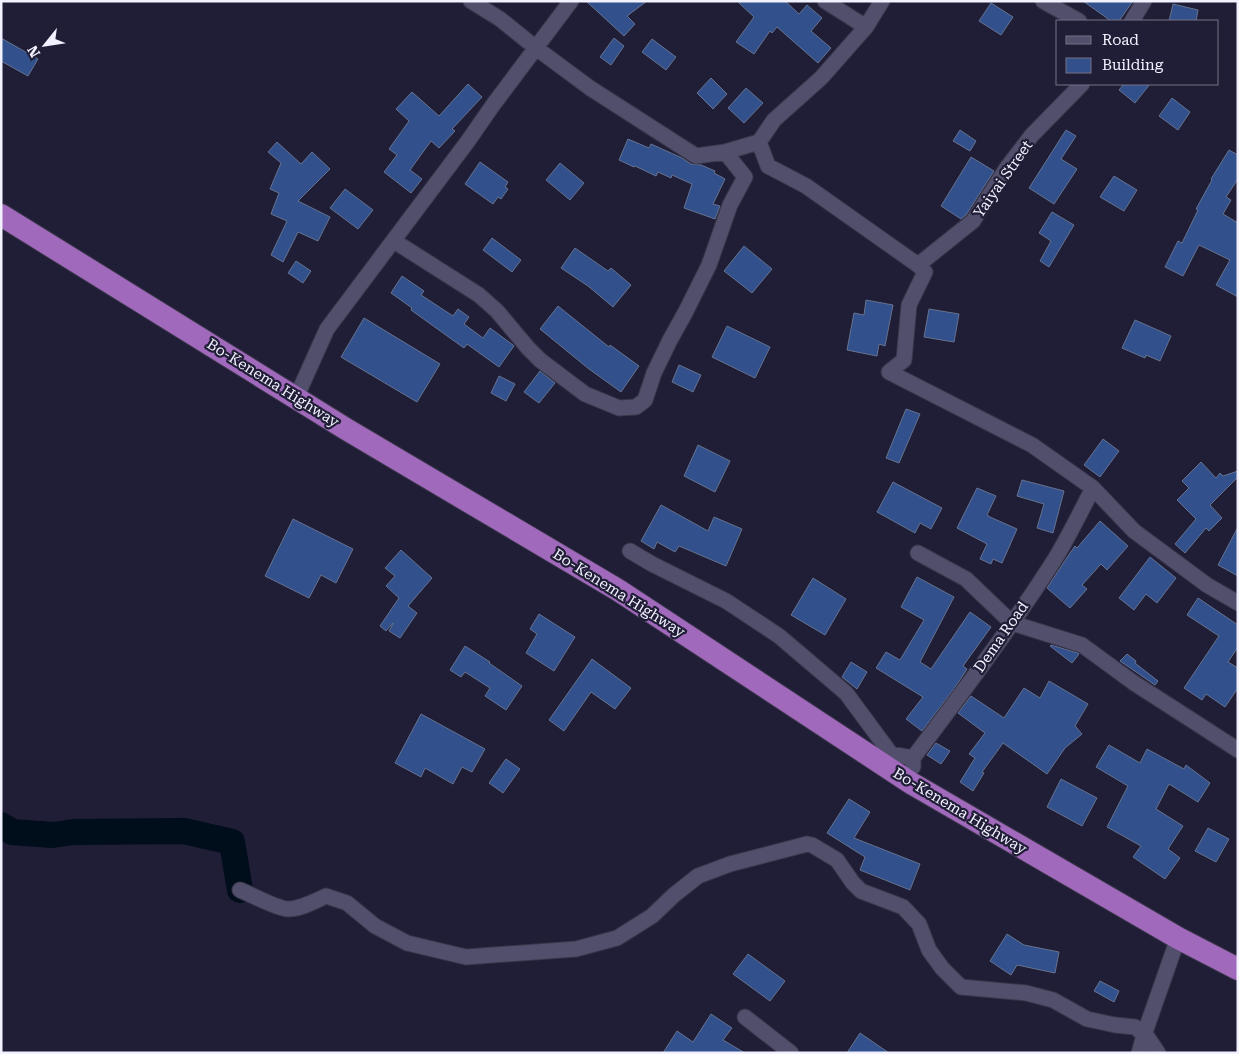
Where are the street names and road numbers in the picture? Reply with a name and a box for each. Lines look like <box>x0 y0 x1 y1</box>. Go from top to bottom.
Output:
street label: Yaiyai Street <box>970 137 1037 221</box>
street label: Bo-Kenema Highway <box>204 335 343 431</box>
street label: Bo-Kenema Highway <box>550 545 689 641</box>
street label: Dema Road <box>970 598 1032 676</box>
street label: Bo-Kenema Highway <box>890 764 1030 858</box>

